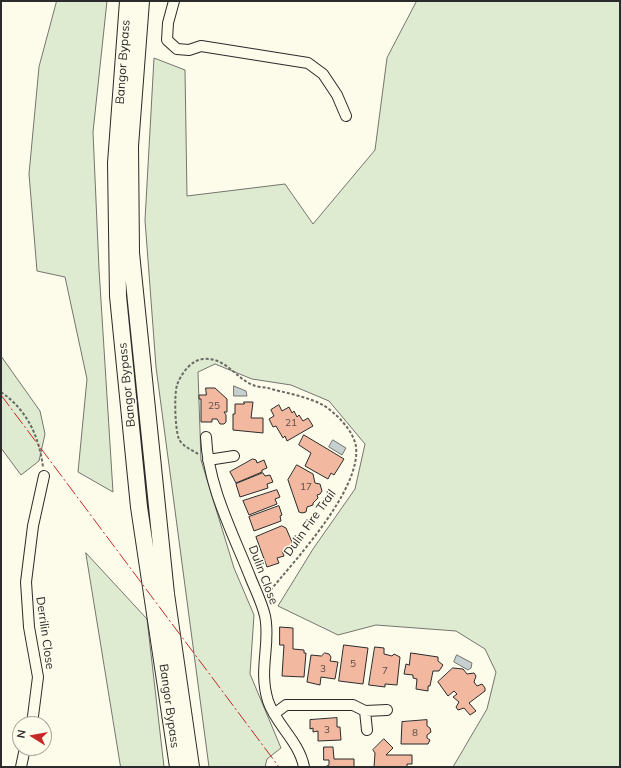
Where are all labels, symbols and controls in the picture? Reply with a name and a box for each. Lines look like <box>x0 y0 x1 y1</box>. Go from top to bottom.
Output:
street label: Bangor Bypass <box>113 19 133 105</box>
street label: Bangor Bypass <box>115 342 139 428</box>
house number: 25 <box>208 400 220 412</box>
house number: 21 <box>285 417 297 429</box>
house number: 17 <box>300 481 312 493</box>
street label: Dulin Fire Trail <box>281 487 339 559</box>
street label: Dulin Close <box>245 543 281 607</box>
street label: Derrilin Close <box>33 596 57 670</box>
house number: 5 <box>350 658 356 670</box>
street label: Bangor Bypass <box>156 663 182 749</box>
house number: 3 <box>320 663 326 675</box>
house number: 7 <box>382 665 388 677</box>
north arrow <box>12 716 52 756</box>
house number: 3 <box>324 724 330 736</box>
house number: 8 <box>412 727 418 739</box>
text: N <box>14 728 29 739</box>

